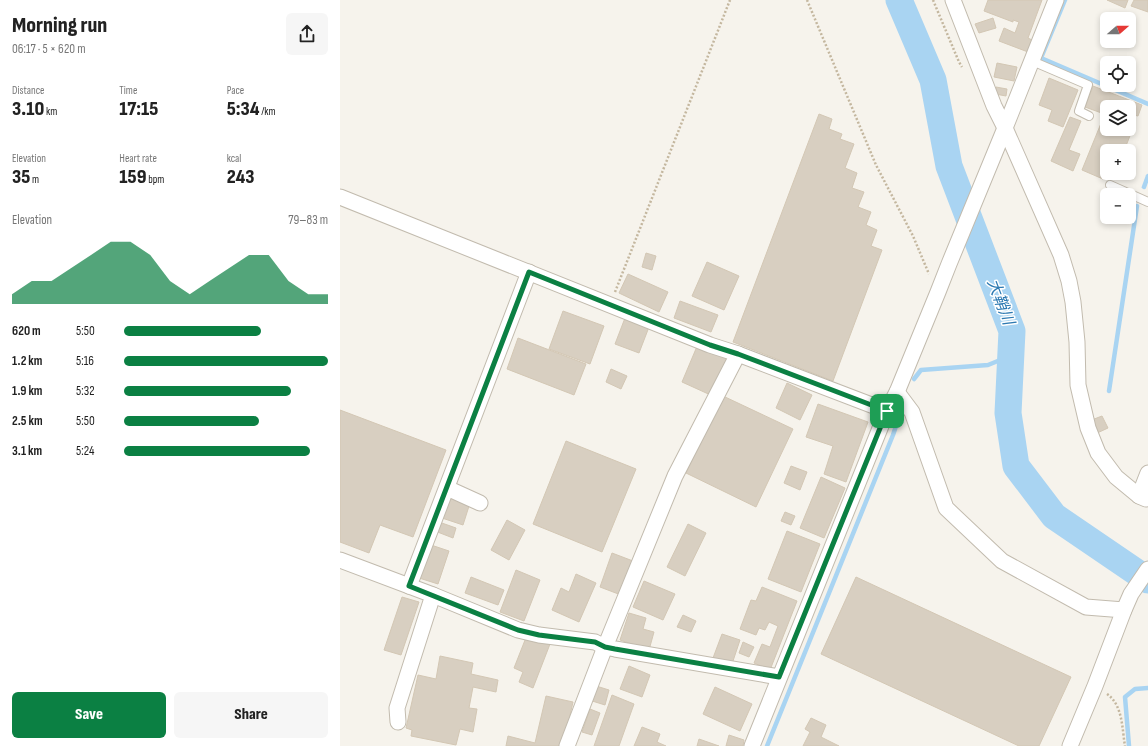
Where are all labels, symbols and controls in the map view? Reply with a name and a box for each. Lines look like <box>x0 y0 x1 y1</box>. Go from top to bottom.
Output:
text: Morning run <box>12 12 107 39</box>
north arrow <box>1100 12 1136 48</box>
map controls <box>1100 12 1136 224</box>
button: share <box>286 13 328 55</box>
text: 06:17 · 5 × 620 m <box>12 41 85 57</box>
button: locate <box>1100 56 1136 92</box>
text: Distance <box>12 84 44 97</box>
text: Time <box>119 84 137 97</box>
text: Pace <box>227 84 244 97</box>
text: 3.10 <box>12 97 44 121</box>
text: 17:15 <box>119 97 158 121</box>
text: 5:34 <box>227 97 260 121</box>
button: layers <box>1100 100 1136 136</box>
text: km <box>44 105 57 118</box>
text: /km <box>260 105 276 118</box>
button: + <box>1100 144 1136 180</box>
text: Elevation <box>12 152 46 165</box>
text: Heart rate <box>119 152 157 165</box>
text: kcal <box>227 152 241 165</box>
text: 35 <box>12 165 30 189</box>
text: 159 <box>119 165 146 189</box>
text: 243 <box>227 165 255 189</box>
text: m <box>30 173 39 186</box>
text: bpm <box>146 173 164 186</box>
button: − <box>1100 188 1136 224</box>
text: Elevation <box>12 212 52 228</box>
text: 79–83 m <box>288 212 328 228</box>
water label: 大鞘川 <box>983 276 1018 330</box>
text: 620 m <box>12 323 41 339</box>
text: 5:50 <box>76 323 95 339</box>
text: 1.2 km <box>12 353 42 369</box>
text: 5:16 <box>76 353 94 369</box>
text: 1.9 km <box>12 383 43 399</box>
text: 5:32 <box>76 383 95 399</box>
pin <box>870 394 904 428</box>
icon: arrive <box>876 400 898 422</box>
text: 2.5 km <box>12 413 43 429</box>
text: 5:50 <box>76 413 95 429</box>
text: 3.1 km <box>12 443 42 459</box>
text: 5:24 <box>76 443 94 459</box>
button: Save <box>12 692 166 738</box>
button: Share <box>174 692 328 738</box>

